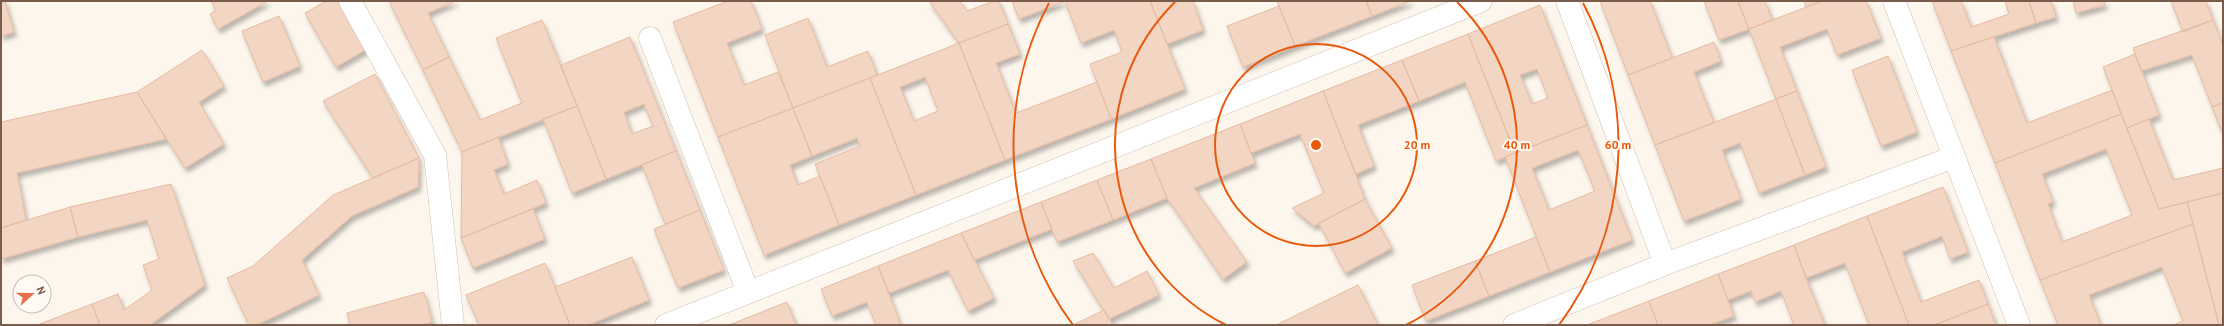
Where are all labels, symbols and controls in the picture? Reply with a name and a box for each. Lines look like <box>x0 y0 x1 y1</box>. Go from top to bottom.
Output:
text: 20 m <box>1404 137 1430 152</box>
text: 40 m <box>1504 137 1530 152</box>
text: 60 m <box>1605 137 1631 152</box>
centre of rings <box>1309 138 1323 152</box>
north arrow <box>12 274 52 314</box>
text: N <box>34 285 49 296</box>

